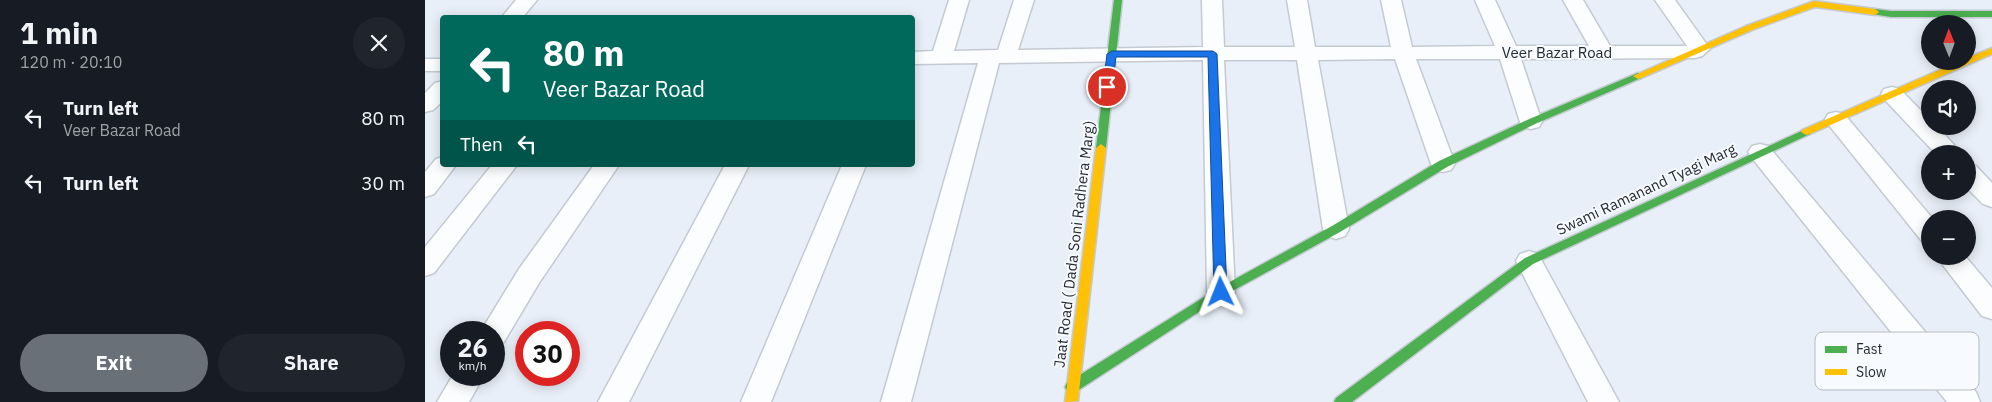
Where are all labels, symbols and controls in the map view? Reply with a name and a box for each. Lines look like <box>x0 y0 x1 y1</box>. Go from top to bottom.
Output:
text: 1 min <box>20 13 98 52</box>
north arrow <box>1921 15 1976 70</box>
map controls <box>1921 15 1976 265</box>
button: close <box>353 17 405 69</box>
text: 80 m <box>543 30 625 76</box>
icon: left <box>460 35 525 100</box>
street label: Veer Bazar Road <box>1502 43 1612 62</box>
text: 120 m · 20:10 <box>20 52 122 72</box>
pin <box>1086 66 1128 108</box>
icon: arrive <box>1093 73 1121 101</box>
text: Veer Bazar Road <box>543 74 705 103</box>
button: sound <box>1921 80 1976 135</box>
text: Turn left <box>63 96 139 120</box>
icon: left <box>20 104 48 132</box>
text: 80 m <box>361 106 405 130</box>
street label: Jaat Road ( Dada Soni Radhera Marg) <box>1049 119 1099 369</box>
text: Veer Bazar Road <box>63 120 181 140</box>
icon: left <box>513 130 541 158</box>
text: Then <box>460 132 503 156</box>
street label: Swami Ramanand Tyagi Marg <box>1553 139 1739 239</box>
button: + <box>1921 145 1976 200</box>
icon: left <box>20 169 48 197</box>
text: Turn left <box>63 171 139 195</box>
text: 30 m <box>361 171 405 195</box>
button: − <box>1921 210 1976 265</box>
position arrow <box>1194 265 1246 317</box>
speed limit sign: 30 <box>515 321 580 386</box>
text: 26 <box>457 331 488 364</box>
legend <box>1815 332 1979 390</box>
button: Exit <box>20 334 208 392</box>
button: Share <box>218 334 405 392</box>
text: Fast <box>1856 340 1882 358</box>
text: km/h <box>458 358 487 373</box>
text: Slow <box>1856 363 1887 381</box>

